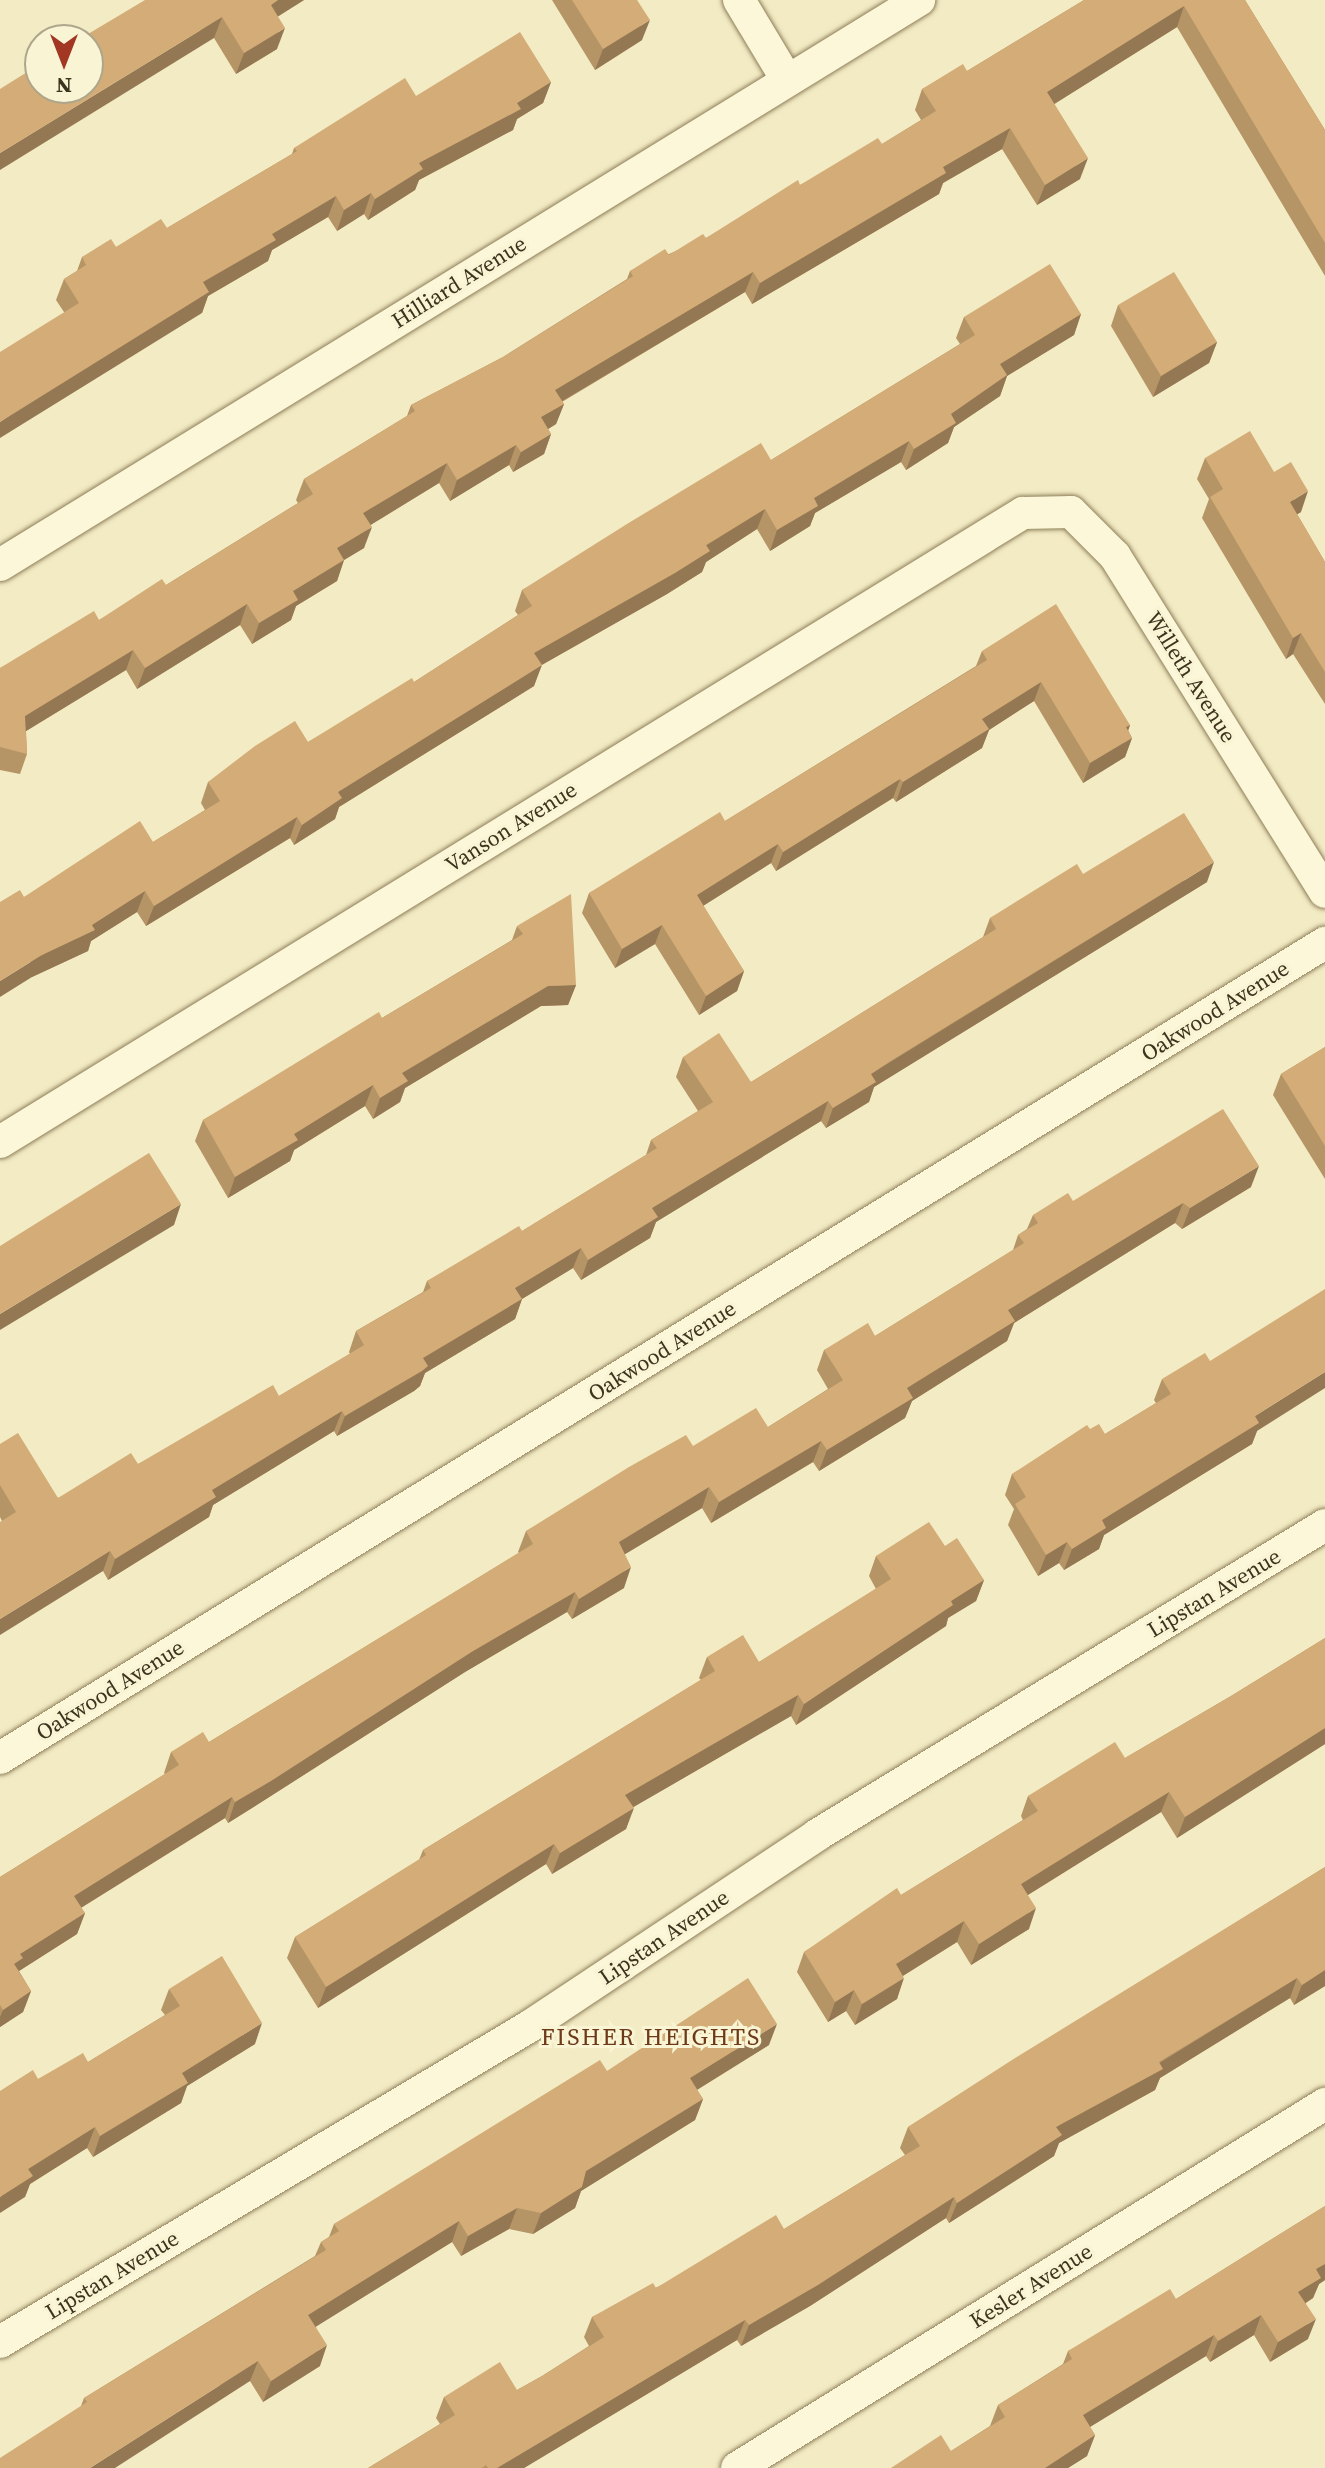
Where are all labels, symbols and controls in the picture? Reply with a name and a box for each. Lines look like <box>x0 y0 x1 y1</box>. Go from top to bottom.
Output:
north arrow <box>24 24 104 104</box>
text: N <box>56 71 72 101</box>
street label: Hilliard Avenue <box>387 230 531 334</box>
street label: Willeth Avenue <box>1140 607 1242 747</box>
street label: Vanson Avenue <box>440 776 582 878</box>
street label: Oakwood Avenue <box>1136 955 1294 1067</box>
street label: Oakwood Avenue <box>583 1295 741 1407</box>
street label: Lipstan Avenue <box>1143 1543 1285 1643</box>
street label: Oakwood Avenue <box>31 1634 189 1746</box>
street label: Lipstan Avenue <box>594 1884 734 1990</box>
district label: FISHER HEIGHTS <box>541 2023 761 2051</box>
street label: Lipstan Avenue <box>41 2225 183 2325</box>
street label: Kesler Avenue <box>965 2238 1097 2334</box>

